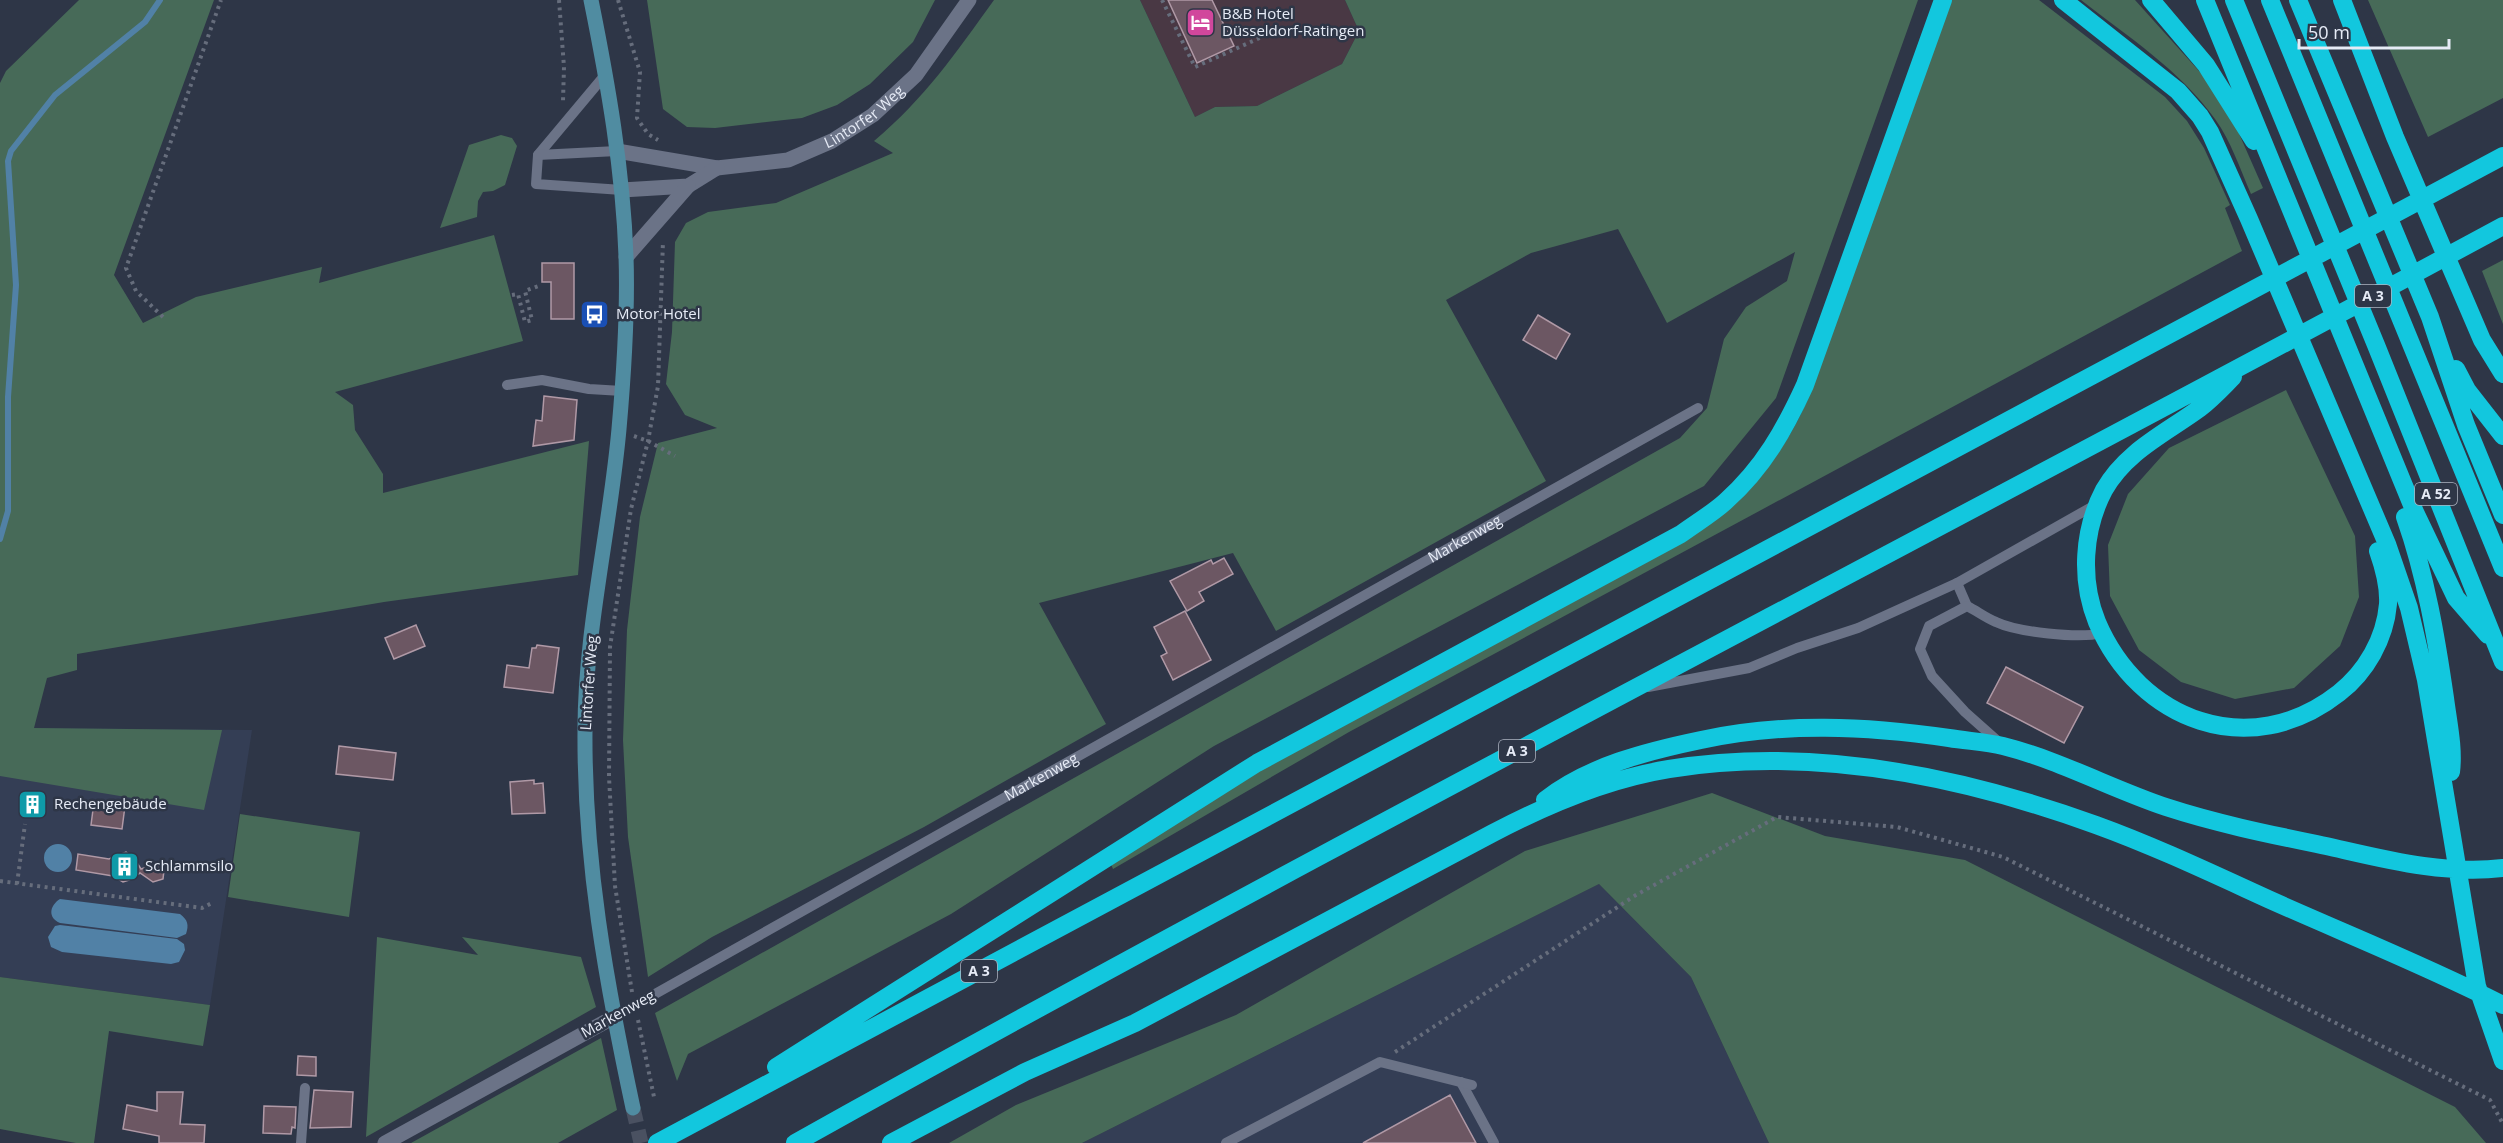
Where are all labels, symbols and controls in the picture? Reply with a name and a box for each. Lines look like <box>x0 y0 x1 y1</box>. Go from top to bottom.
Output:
place label: B&B Hotel Düsseldorf-Ratingen <box>1222 3 1365 40</box>
hotel icon: B&B Hotel Düsseldorf-Ratingen <box>1185 7 1217 39</box>
scale bar <box>2299 12 2449 50</box>
text: 50 m <box>2308 20 2350 44</box>
street label: Lintorfer Weg <box>821 80 908 152</box>
road number: A 3 <box>2355 285 2391 307</box>
bus stop icon: Motor Hotel <box>579 298 611 330</box>
place label: Motor Hotel <box>616 303 701 323</box>
road number: A 52 <box>2415 483 2457 505</box>
street label: Markenweg <box>1424 509 1505 567</box>
street label: Lintorfer Weg <box>575 635 601 731</box>
road number: A 3 <box>1499 740 1535 762</box>
street label: Markenweg <box>1000 747 1081 805</box>
building icon: Rechengebäude <box>17 788 49 820</box>
place label: Rechengebäude <box>54 793 167 813</box>
building icon: Schlammsilo <box>108 850 140 882</box>
place label: Schlammsilo <box>145 855 233 875</box>
road number: A 3 <box>961 960 997 982</box>
street label: Markenweg <box>577 985 658 1042</box>

